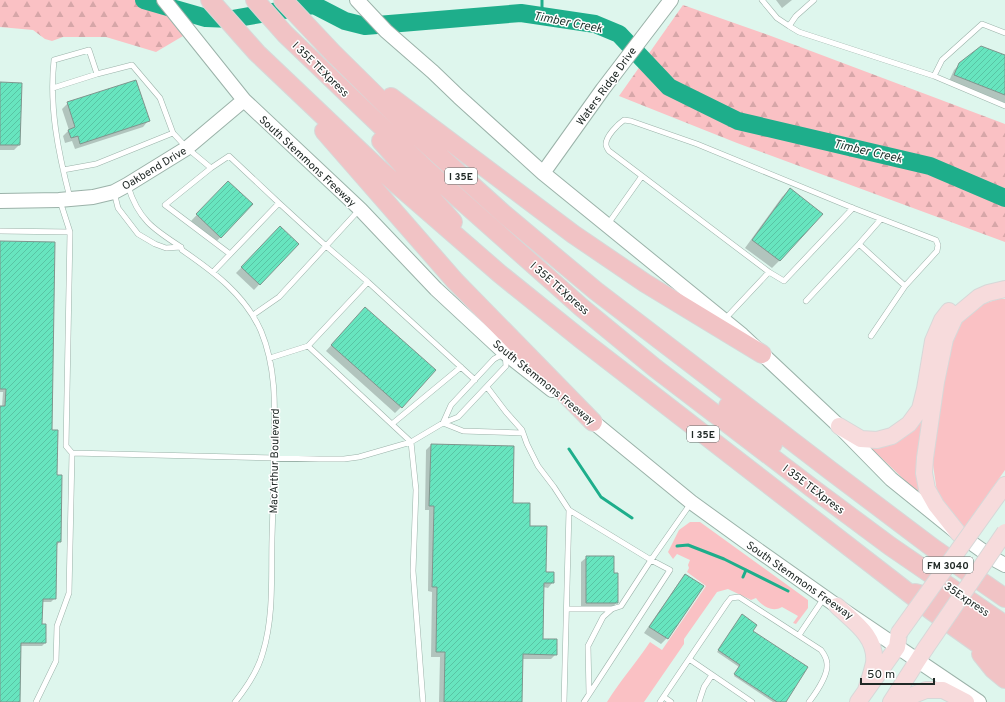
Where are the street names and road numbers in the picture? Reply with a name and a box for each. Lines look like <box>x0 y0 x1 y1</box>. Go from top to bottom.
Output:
street label: I 35E TEXpress <box>289 39 352 100</box>
street label: Waters Ridge Drive <box>574 45 640 129</box>
street label: South Stemmons Freeway <box>256 113 359 210</box>
street label: Oakbend Drive <box>120 144 189 194</box>
road number: I 35E <box>445 168 477 184</box>
street label: I 35E TEXpress <box>527 259 592 318</box>
street label: South Stemmons Freeway <box>489 337 597 428</box>
street label: MacArthur Boulevard <box>267 408 283 514</box>
road number: I 35E <box>687 426 719 442</box>
street label: I 35E TEXpress <box>780 462 847 518</box>
street label: South Stemmons Freeway <box>743 538 856 623</box>
road number: FM 3040 <box>923 557 973 573</box>
street label: 35Express <box>941 579 992 620</box>

